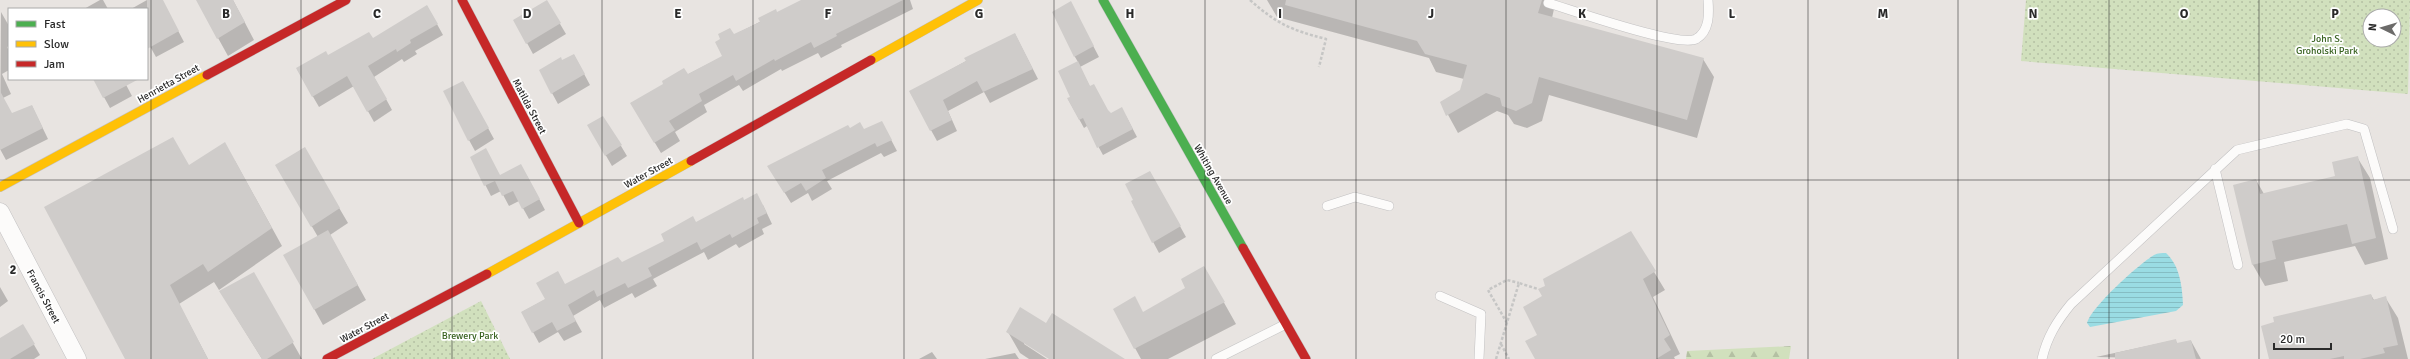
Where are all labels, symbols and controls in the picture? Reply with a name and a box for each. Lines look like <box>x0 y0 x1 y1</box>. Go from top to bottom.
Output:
text: B <box>222 6 230 22</box>
text: C <box>373 6 381 22</box>
text: D <box>523 6 532 22</box>
text: E <box>674 6 682 22</box>
text: F <box>825 6 832 22</box>
text: G <box>975 6 983 22</box>
text: H <box>1126 6 1134 22</box>
text: I <box>1278 6 1282 22</box>
text: J <box>1428 6 1434 22</box>
text: K <box>1578 6 1586 22</box>
text: L <box>1729 6 1736 22</box>
text: M <box>1878 6 1889 22</box>
text: N <box>2028 6 2038 22</box>
text: O <box>2180 6 2189 22</box>
text: P <box>2331 6 2339 22</box>
legend <box>8 8 148 80</box>
north arrow <box>2362 8 2402 48</box>
text: Fast <box>44 17 65 32</box>
text: N <box>2366 23 2379 32</box>
park label: John S. Groholski Park <box>2296 33 2358 57</box>
text: Slow <box>44 37 69 52</box>
text: Jam <box>44 57 65 72</box>
street label: Henrietta Street <box>135 62 202 106</box>
street label: Matilda Street <box>510 77 549 137</box>
street label: Whiting Avenue <box>1191 142 1235 207</box>
street label: Water Street <box>622 154 675 191</box>
text: 2 <box>9 262 17 278</box>
street label: Francis Street <box>24 267 63 326</box>
street label: Water Street <box>338 310 391 346</box>
scale bar <box>2274 325 2331 351</box>
park label: Brewery Park <box>442 330 498 342</box>
text: 20 m <box>2280 332 2305 347</box>

